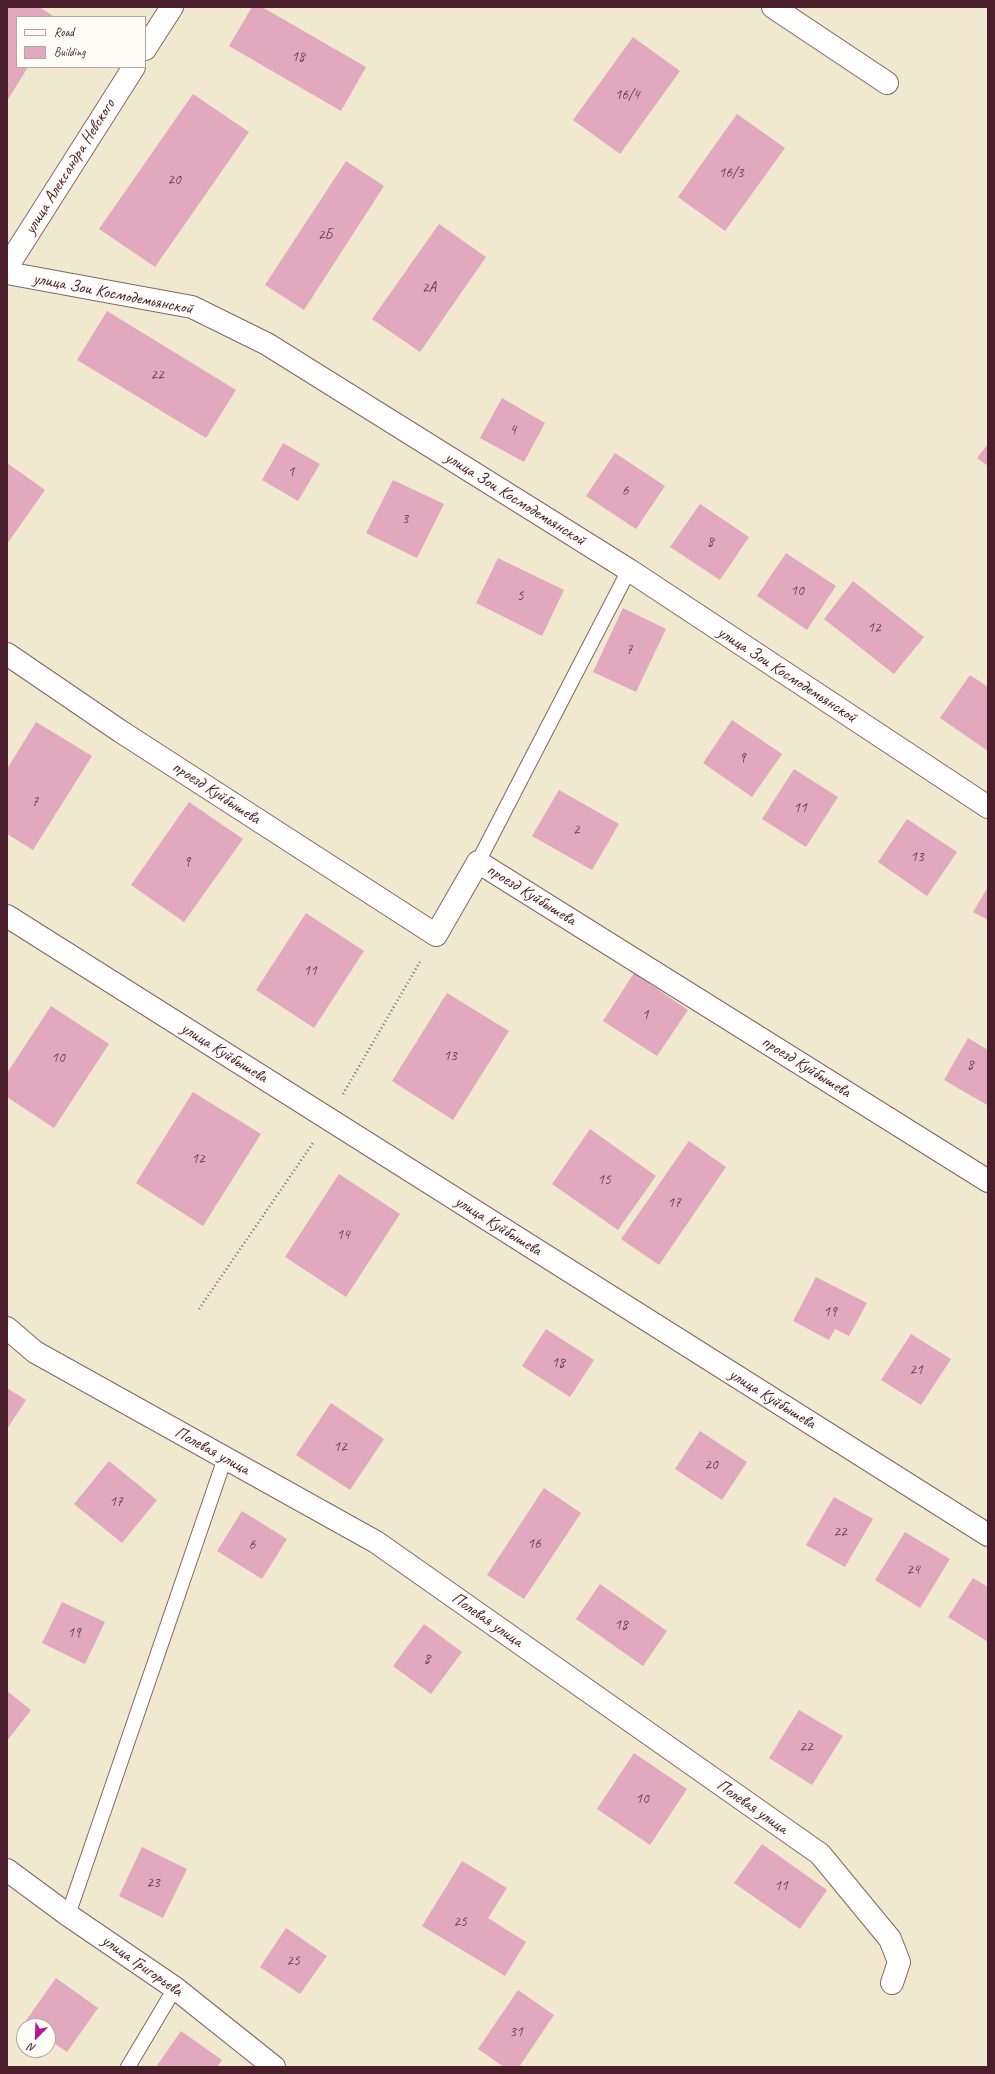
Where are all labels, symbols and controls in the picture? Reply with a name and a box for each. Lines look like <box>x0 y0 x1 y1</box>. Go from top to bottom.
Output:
legend <box>16 16 146 68</box>
text: Road <box>54 24 74 40</box>
text: Building <box>54 44 86 60</box>
house number: 18 <box>291 48 305 66</box>
house number: 16/4 <box>614 86 640 104</box>
street label: улица Александра Невского <box>20 96 120 238</box>
house number: 16/3 <box>718 164 744 182</box>
house number: 20 <box>167 171 181 189</box>
house number: 2Б <box>318 226 332 244</box>
street label: улица Зои Космодемьянской <box>31 269 195 319</box>
house number: 2А <box>422 279 436 297</box>
house number: 22 <box>150 366 164 384</box>
house number: 4 <box>510 421 516 439</box>
street label: улица Зои Космодемьянской <box>441 447 589 551</box>
house number: 1 <box>288 463 294 481</box>
house number: 6 <box>622 482 628 500</box>
house number: 3 <box>402 510 408 528</box>
house number: 8 <box>707 533 713 551</box>
house number: 10 <box>790 582 804 600</box>
house number: 5 <box>517 587 523 605</box>
house number: 12 <box>867 619 881 637</box>
street label: улица Зои Космодемьянской <box>713 622 861 728</box>
house number: 7 <box>626 641 632 659</box>
house number: 9 <box>739 749 745 767</box>
street label: проезд Куйбышева <box>168 757 264 829</box>
house number: 7 <box>32 793 38 811</box>
house number: 11 <box>793 799 807 817</box>
house number: 2 <box>573 821 579 839</box>
house number: 13 <box>910 848 924 866</box>
house number: 9 <box>184 853 190 871</box>
street label: проезд Куйбышева <box>483 860 579 930</box>
house number: 11 <box>303 962 317 980</box>
house number: 1 <box>642 1006 648 1024</box>
street label: улица Куйбышева <box>177 1018 271 1088</box>
street label: проезд Куйбышева <box>758 1032 854 1102</box>
house number: 13 <box>443 1047 457 1065</box>
house number: 10 <box>51 1049 65 1067</box>
house number: 8 <box>967 1056 973 1074</box>
house number: 12 <box>191 1150 205 1168</box>
house number: 15 <box>597 1171 611 1189</box>
street label: улица Куйбышева <box>451 1191 545 1261</box>
house number: 17 <box>667 1194 681 1212</box>
house number: 14 <box>336 1226 350 1244</box>
house number: 19 <box>823 1303 837 1321</box>
house number: 18 <box>551 1354 565 1372</box>
house number: 21 <box>909 1361 923 1379</box>
street label: улица Куйбышева <box>725 1364 819 1434</box>
street label: Полевая улица <box>171 1422 253 1480</box>
house number: 12 <box>333 1438 347 1456</box>
house number: 20 <box>704 1456 718 1474</box>
house number: 17 <box>109 1493 123 1511</box>
house number: 22 <box>833 1523 847 1541</box>
house number: 16 <box>527 1535 541 1553</box>
house number: 6 <box>249 1536 255 1554</box>
house number: 24 <box>906 1561 920 1579</box>
street label: Полевая улица <box>447 1588 527 1652</box>
house number: 18 <box>614 1616 628 1634</box>
house number: 19 <box>67 1624 81 1642</box>
house number: 8 <box>424 1650 430 1668</box>
house number: 22 <box>799 1738 813 1756</box>
street label: Полевая улица <box>712 1775 792 1839</box>
house number: 10 <box>635 1790 649 1808</box>
house number: 23 <box>146 1874 160 1892</box>
house number: 11 <box>774 1877 788 1895</box>
house number: 25 <box>453 1913 467 1931</box>
street label: улица Григорьева <box>98 1931 186 2001</box>
house number: 25 <box>286 1952 300 1970</box>
north arrow <box>16 2018 56 2058</box>
house number: 31 <box>509 2023 523 2041</box>
text: N <box>26 2040 38 2056</box>

